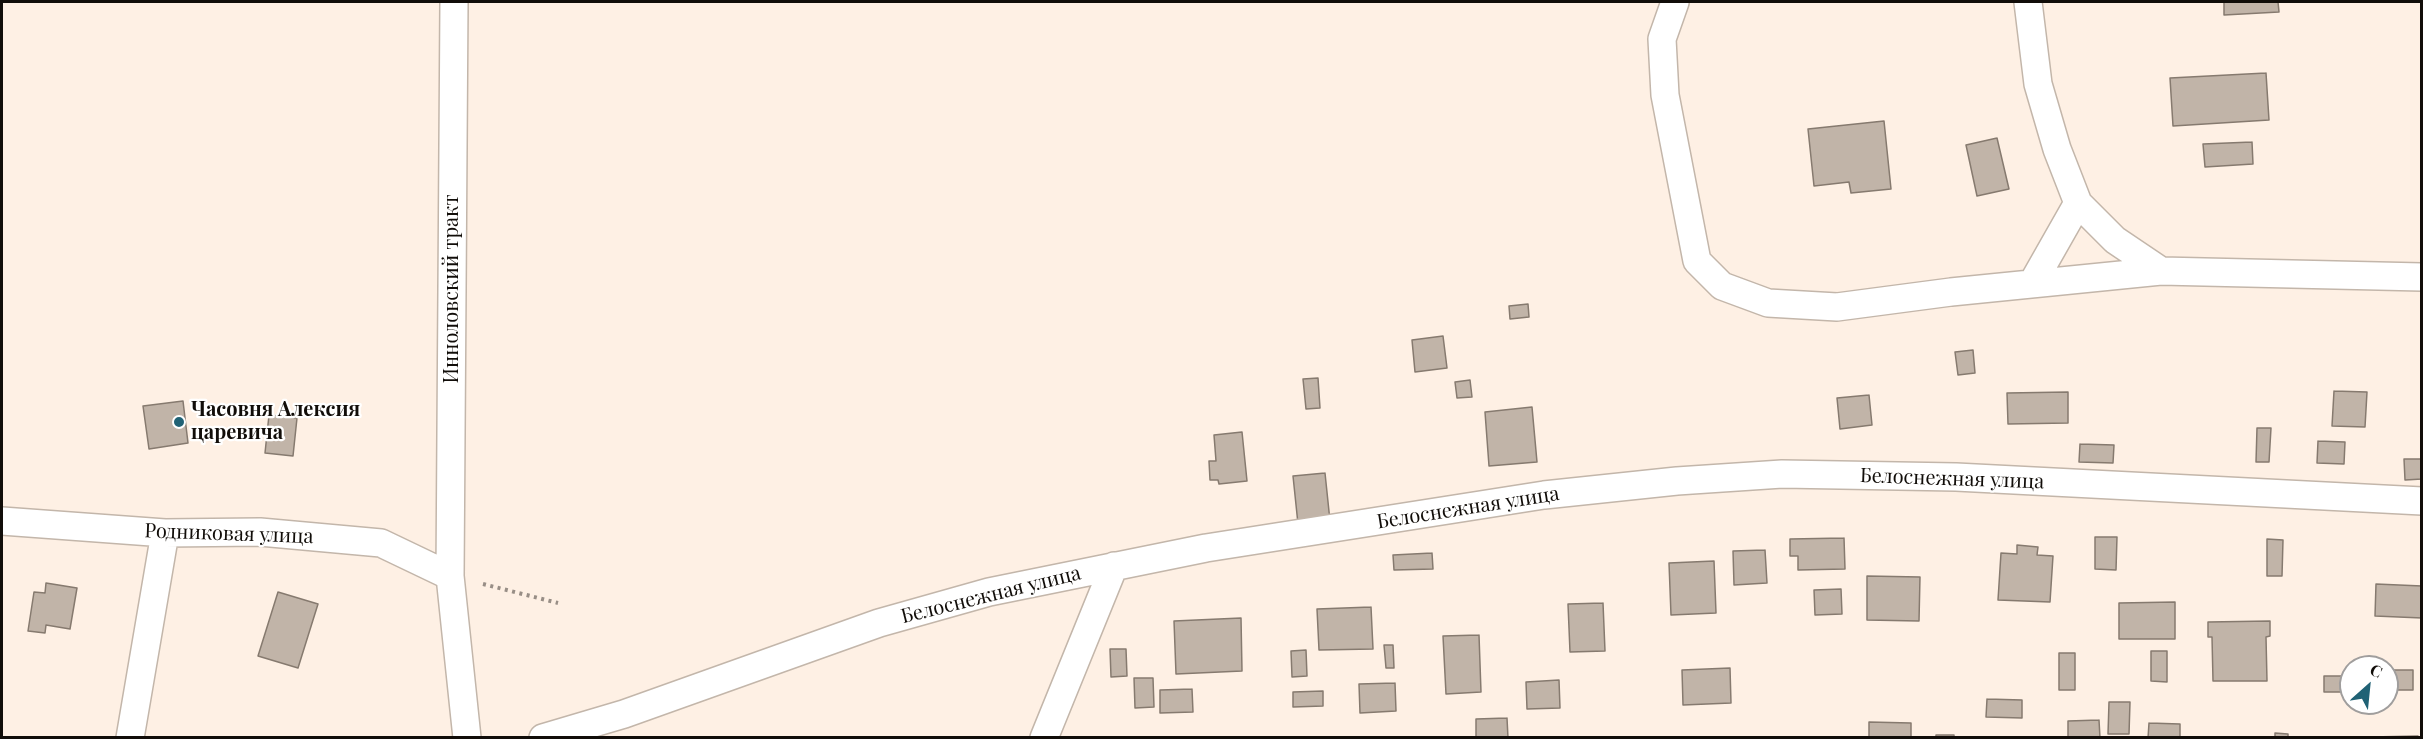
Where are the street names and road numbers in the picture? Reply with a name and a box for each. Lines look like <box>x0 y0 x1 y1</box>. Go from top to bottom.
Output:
street label: Инноловский тракт <box>440 194 464 384</box>
street label: Белоснежная улица <box>1859 464 2045 494</box>
street label: Белоснежная улица <box>1375 482 1561 534</box>
street label: Родниковая улица <box>144 519 314 549</box>
street label: Белоснежная улица <box>899 561 1083 629</box>

